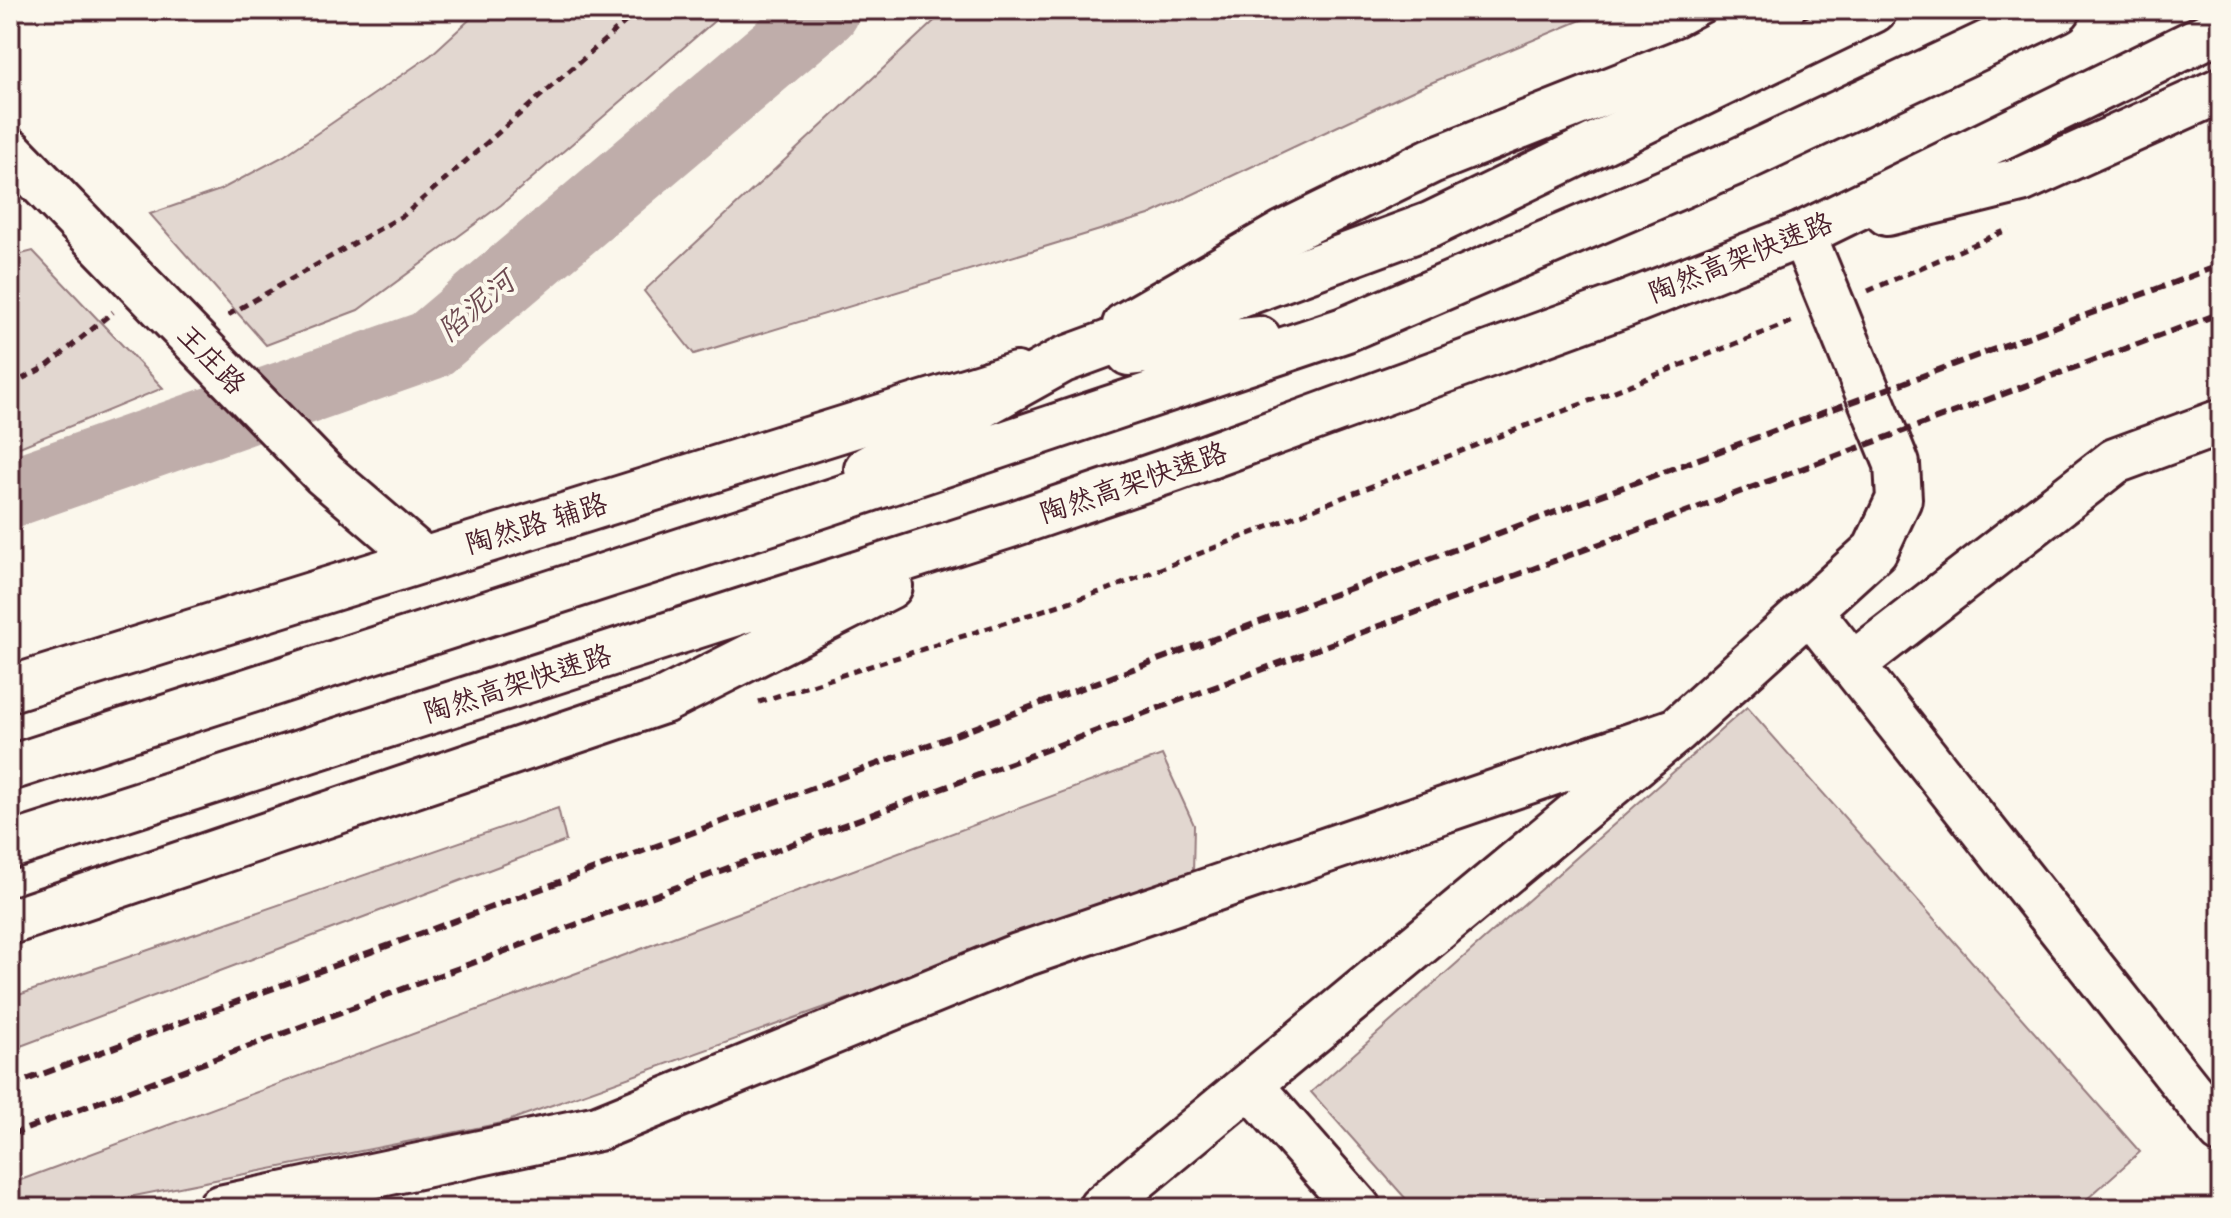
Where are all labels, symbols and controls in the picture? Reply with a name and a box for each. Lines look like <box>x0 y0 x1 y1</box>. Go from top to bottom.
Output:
street label: 陶然高架快速路 <box>1643 205 1840 316</box>
water label: 陷泥河 <box>429 259 530 354</box>
street label: 王庄路 <box>166 317 253 406</box>
street label: 陶然高架快速路 <box>1035 434 1233 537</box>
street label: 陶然路 辅路 <box>461 485 613 567</box>
street label: 陶然高架快速路 <box>419 637 618 736</box>

